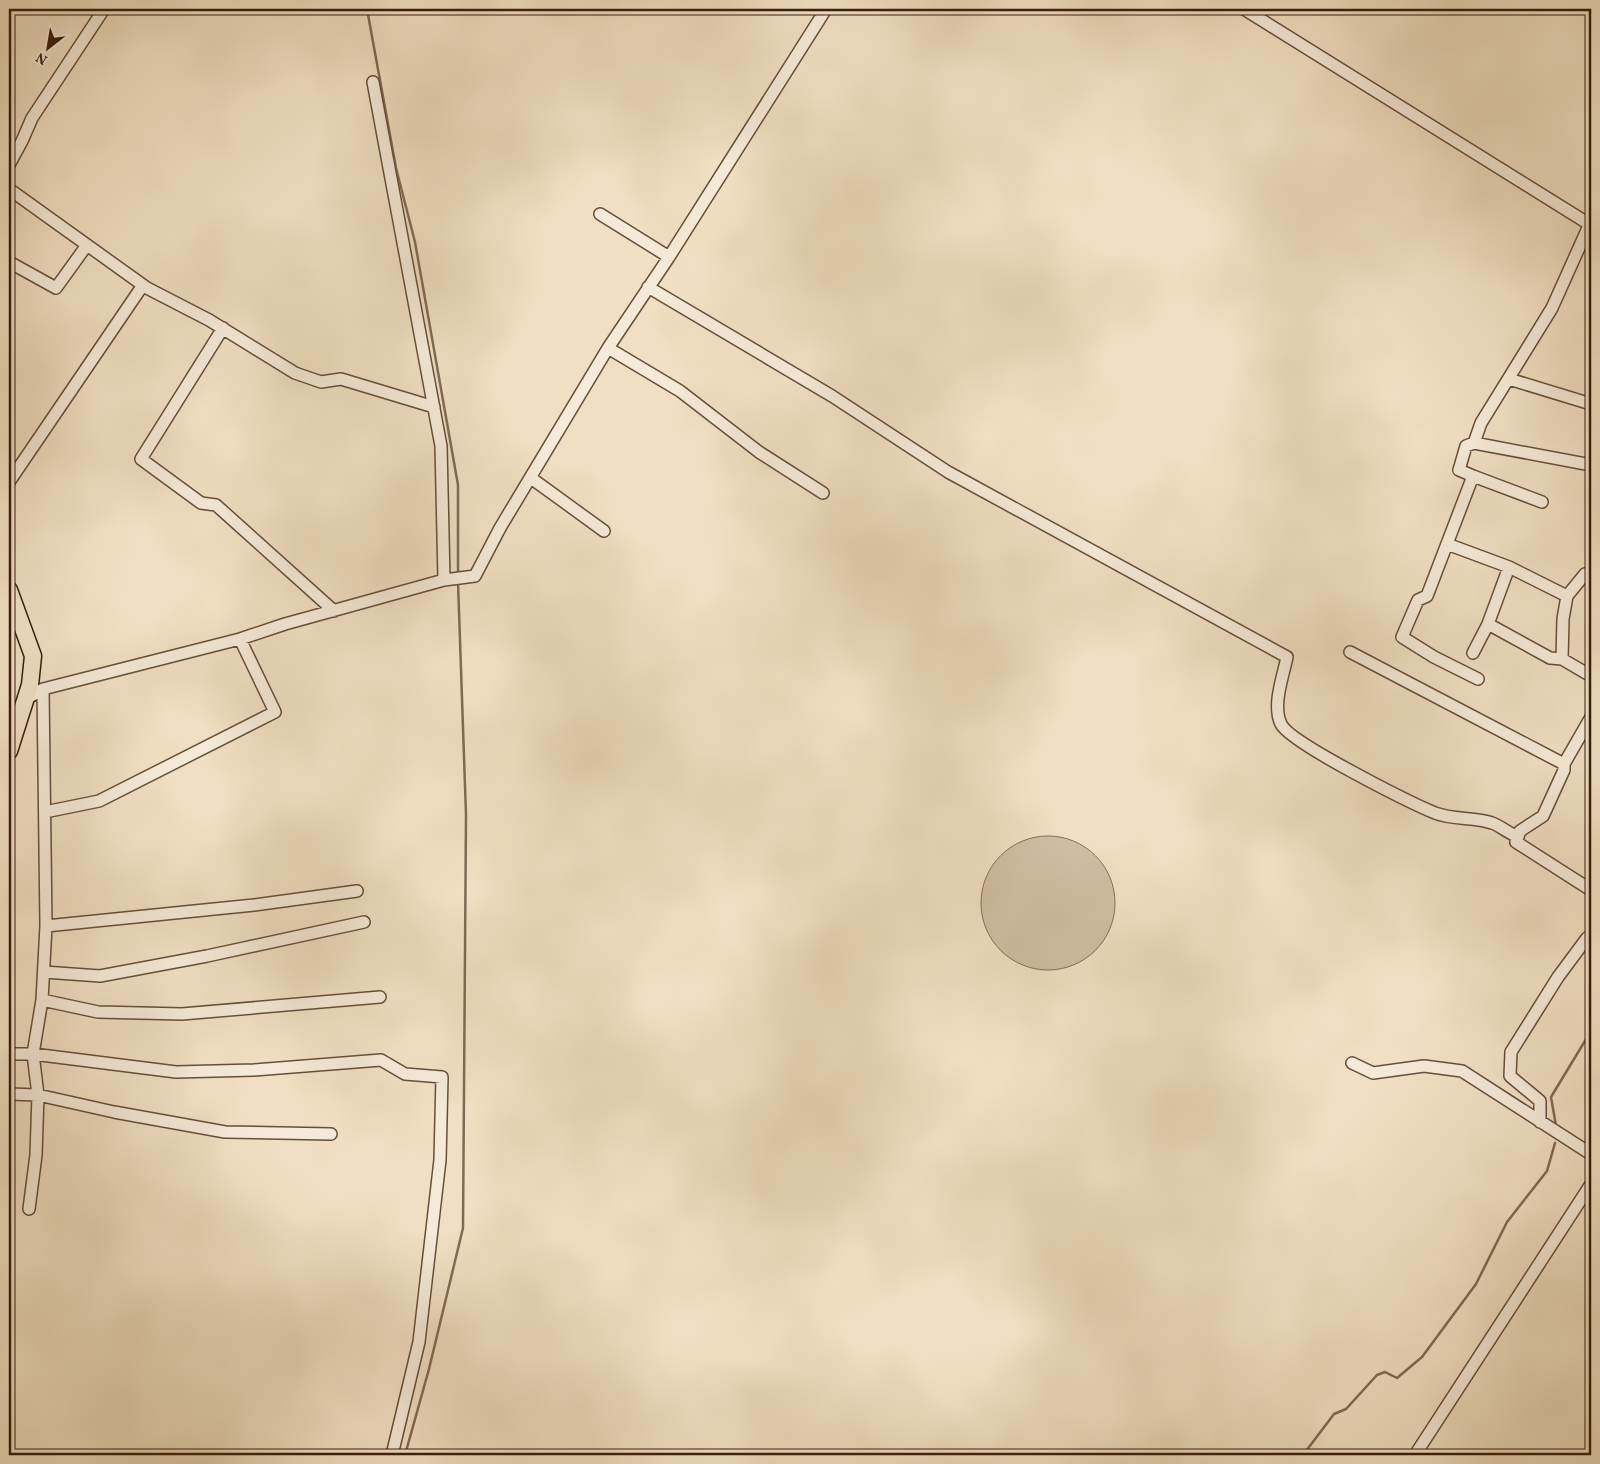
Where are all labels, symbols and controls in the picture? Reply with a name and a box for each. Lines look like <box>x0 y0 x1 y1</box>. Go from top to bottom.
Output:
north arrow <box>22 22 72 72</box>
text: N <box>33 47 51 69</box>

